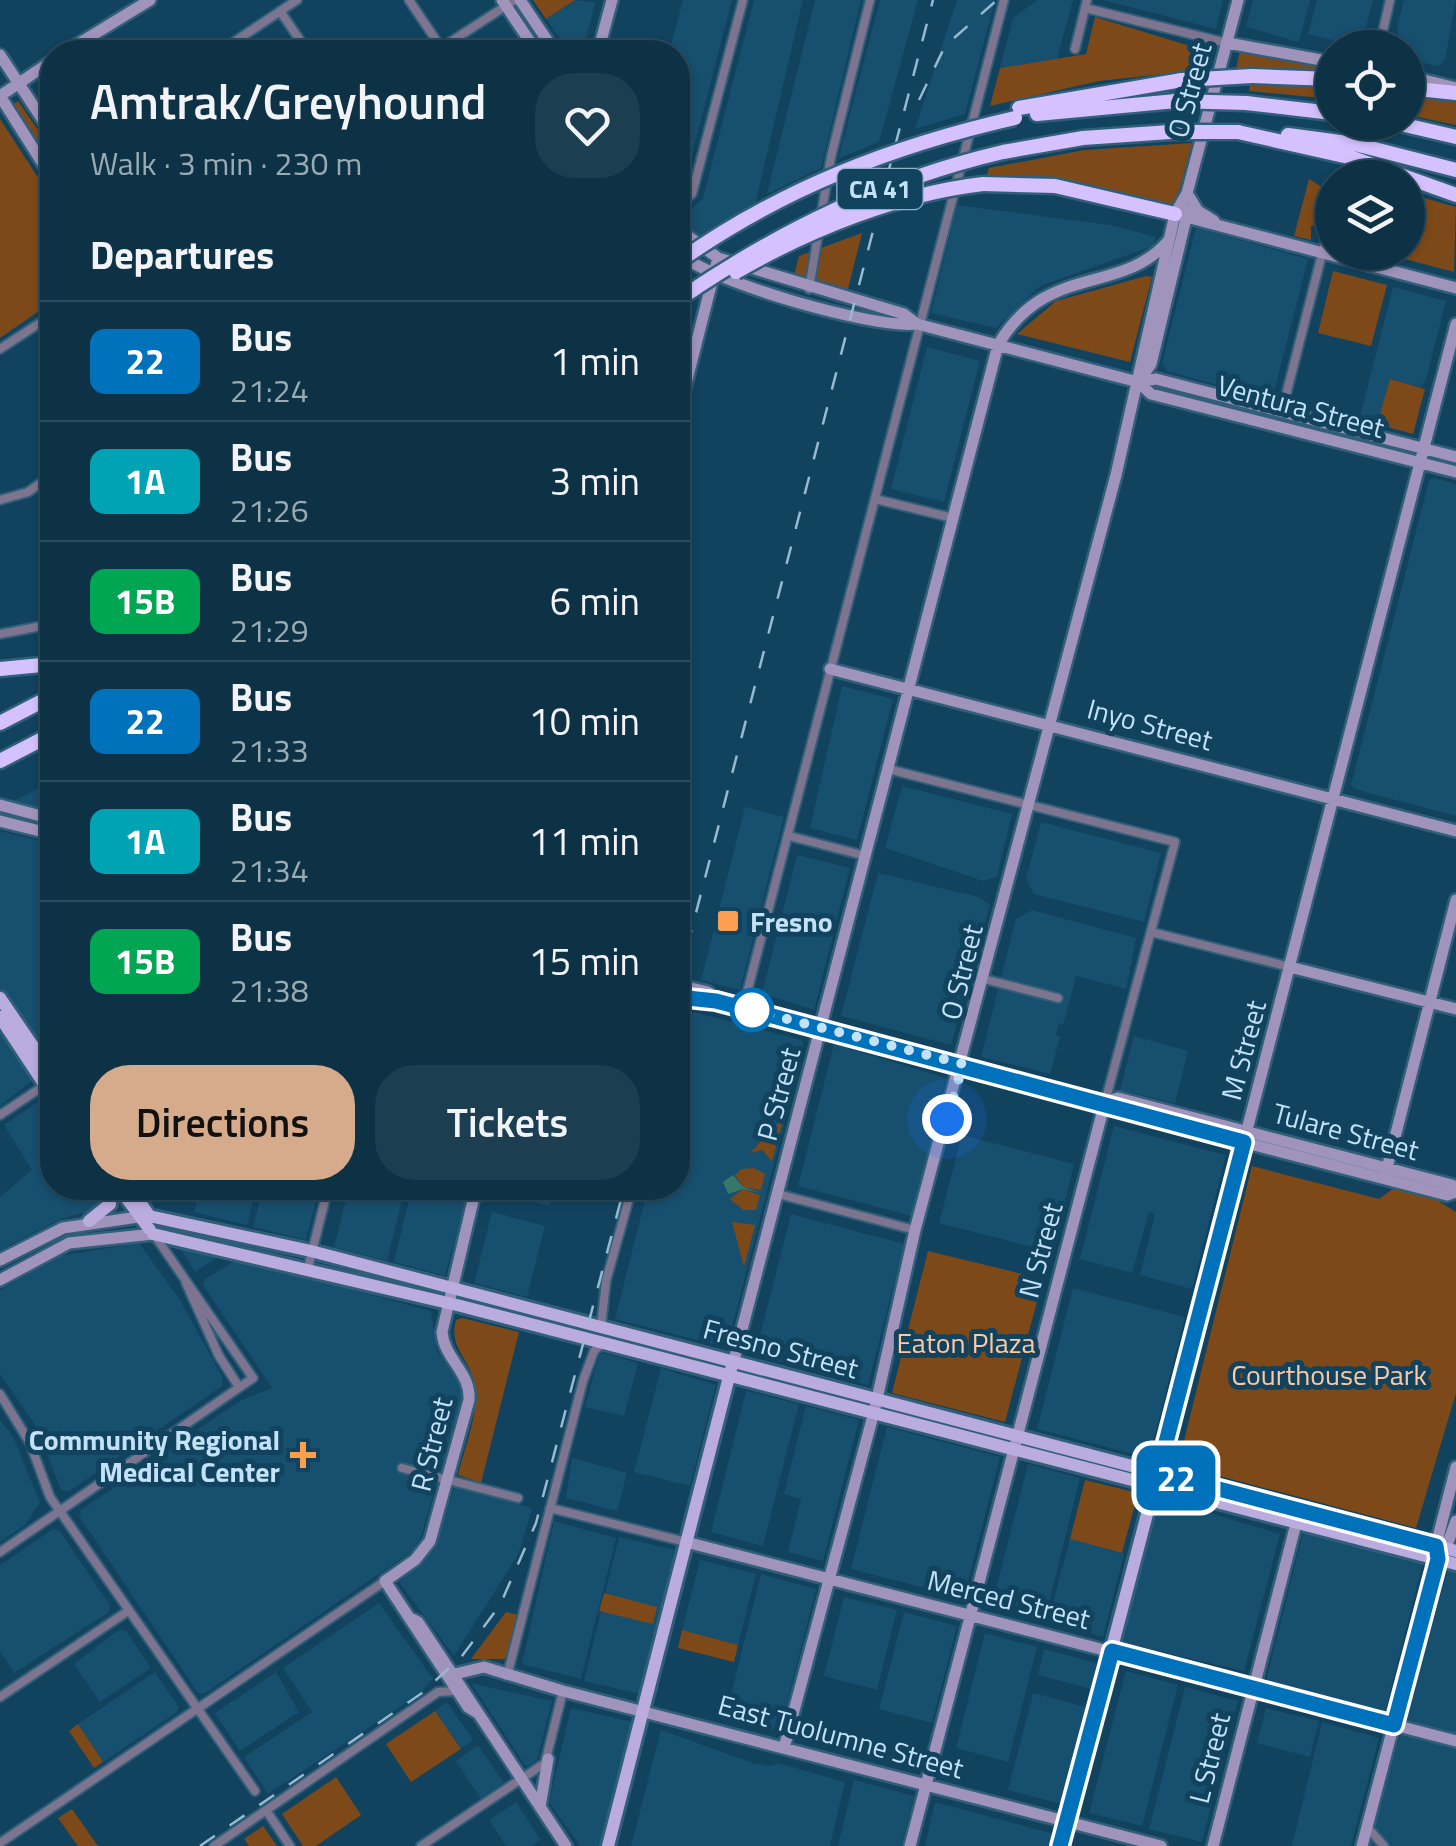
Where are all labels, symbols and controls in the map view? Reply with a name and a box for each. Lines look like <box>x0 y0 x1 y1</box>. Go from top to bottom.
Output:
map controls <box>1315 30 1425 270</box>
button: locate <box>1315 30 1425 140</box>
street label: O Street <box>1156 38 1222 142</box>
text: Amtrak/Greyhound <box>90 65 487 138</box>
button: heart <box>535 73 640 178</box>
text: Walk · 3 min · 230 m <box>90 139 362 187</box>
button: layers <box>1315 160 1425 270</box>
road number: CA 41 <box>838 169 922 209</box>
text: Departures <box>90 226 274 284</box>
text: Bus <box>230 308 292 366</box>
text: 1 min <box>550 332 640 390</box>
text: 22 <box>125 334 165 388</box>
street label: Ventura Street <box>1213 363 1389 449</box>
text: 21:24 <box>230 366 309 414</box>
text: Bus <box>230 428 292 486</box>
text: 3 min <box>550 452 640 510</box>
text: 1A <box>125 454 165 508</box>
text: 21:26 <box>230 486 309 534</box>
text: Bus <box>230 548 292 606</box>
text: 6 min <box>550 572 640 630</box>
text: 15B <box>115 574 175 628</box>
text: 21:29 <box>230 606 309 654</box>
text: Bus <box>230 668 292 726</box>
street label: Inyo Street <box>1083 687 1218 761</box>
text: 10 min <box>529 692 640 750</box>
text: 22 <box>125 694 165 748</box>
text: 21:33 <box>230 726 309 774</box>
text: Bus <box>230 788 292 846</box>
text: 11 min <box>529 812 640 870</box>
text: 1A <box>125 814 165 868</box>
text: 21:34 <box>230 846 309 894</box>
place label: Fresno <box>750 900 833 943</box>
text: Bus <box>230 908 292 966</box>
marker: Fresno <box>715 908 741 934</box>
street label: O Street <box>928 920 994 1024</box>
text: 15 min <box>529 932 640 990</box>
text: 15B <box>115 934 175 988</box>
text: 21:38 <box>230 966 309 1014</box>
unlabelled marker <box>731 989 773 1031</box>
street label: M Street <box>1209 995 1277 1105</box>
street label: P Street <box>745 1042 811 1145</box>
button: Directions <box>90 1065 355 1180</box>
button: Tickets <box>375 1065 640 1180</box>
street label: Tulare Street <box>1268 1091 1424 1171</box>
your location <box>922 1094 972 1144</box>
street label: N Street <box>1007 1197 1073 1303</box>
street label: Fresno Street <box>699 1307 863 1389</box>
park label: Eaton Plaza <box>896 1321 1036 1364</box>
park label: Courthouse Park <box>1231 1353 1427 1396</box>
street label: R Street <box>399 1392 463 1496</box>
place label: Community Regional Medical Center <box>29 1418 280 1493</box>
marker: Community Regional Medical Center <box>290 1442 316 1468</box>
line badge: 22 <box>1131 1446 1221 1510</box>
text: 22 <box>1156 1451 1196 1505</box>
street label: Merced Street <box>923 1558 1095 1640</box>
street label: East Tuolumne Street <box>713 1683 969 1790</box>
street label: L Street <box>1177 1708 1241 1808</box>

